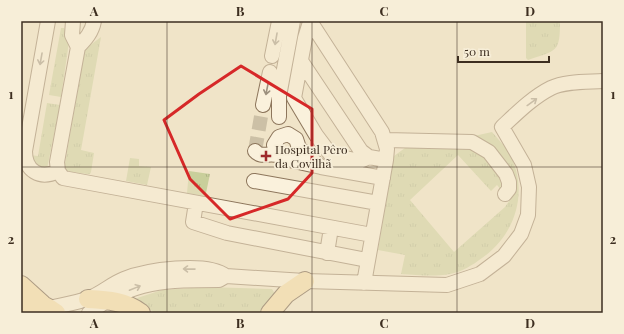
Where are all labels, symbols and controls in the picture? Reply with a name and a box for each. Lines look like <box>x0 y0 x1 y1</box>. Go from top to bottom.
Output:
text: A <box>89 2 99 19</box>
text: B <box>236 2 245 19</box>
text: C <box>379 2 389 19</box>
text: D <box>525 2 535 19</box>
one-way arrow <box>271 32 279 45</box>
scale bar <box>458 38 549 64</box>
text: 50 m <box>464 43 490 59</box>
one-way arrow <box>37 53 45 66</box>
one-way arrow <box>262 82 270 95</box>
text: 1 <box>9 85 14 102</box>
text: 1 <box>611 85 616 102</box>
one-way arrow <box>526 98 537 106</box>
place label: Hospital Pêro da Covilhã <box>275 141 348 171</box>
marker: Hospital Pêro da Covilhã <box>260 150 272 162</box>
text: 2 <box>8 230 15 247</box>
text: 2 <box>610 230 617 247</box>
one-way arrow <box>183 265 196 273</box>
one-way arrow <box>129 284 141 292</box>
text: A <box>89 314 99 331</box>
text: B <box>236 314 245 331</box>
text: C <box>379 314 389 331</box>
text: D <box>525 314 535 331</box>

